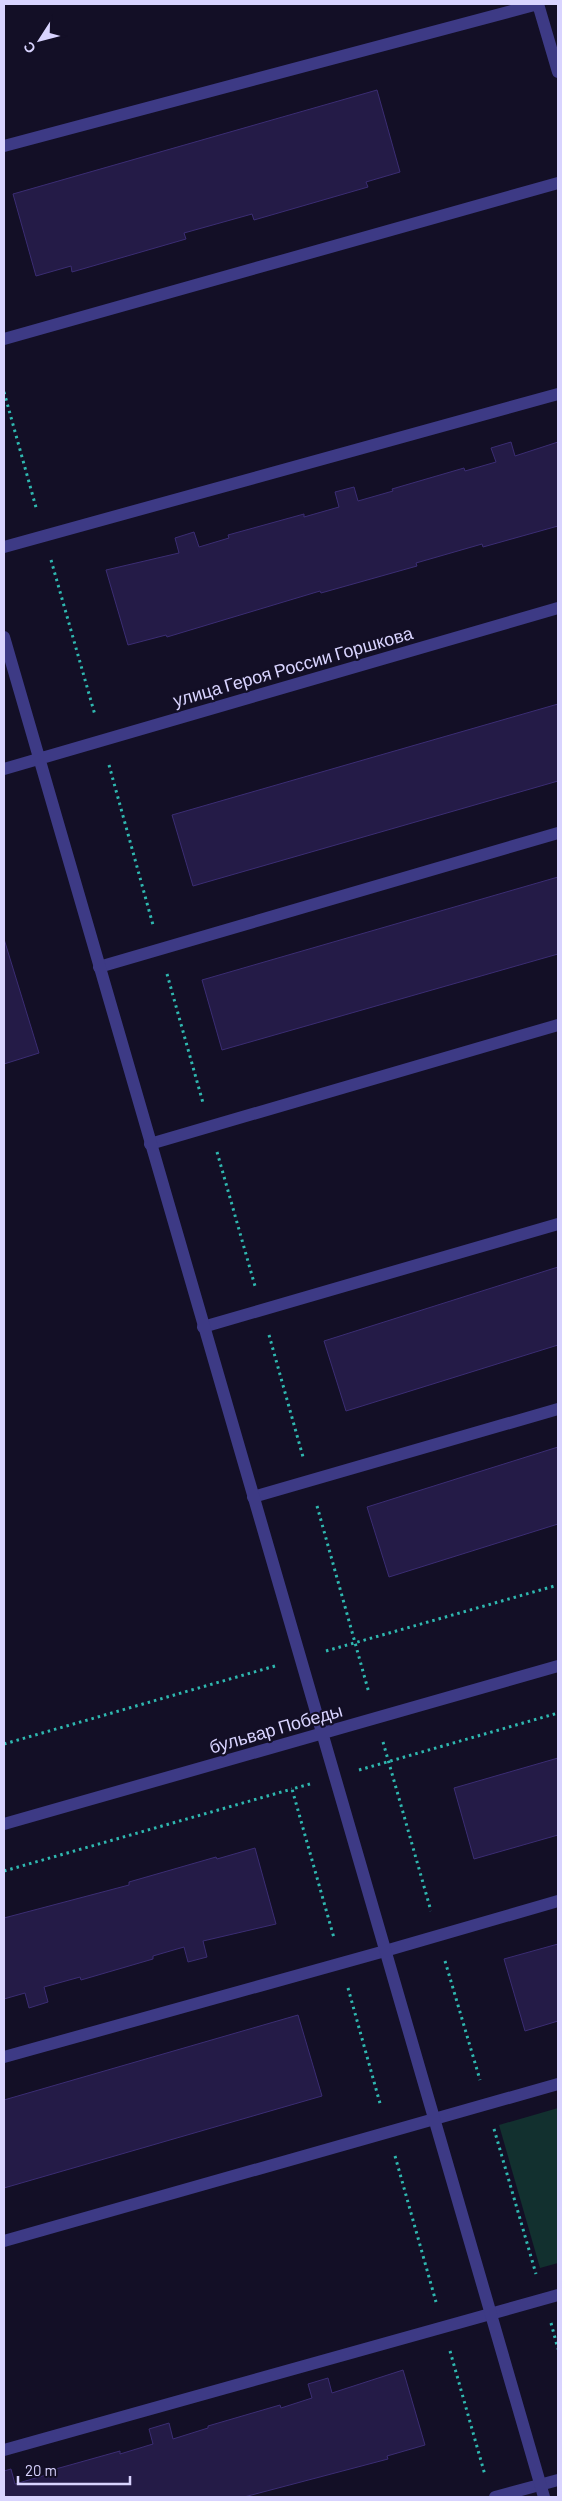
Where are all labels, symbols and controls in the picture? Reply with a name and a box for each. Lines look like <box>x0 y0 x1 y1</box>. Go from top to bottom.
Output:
north arrow <box>15 15 65 65</box>
text: С <box>19 39 39 57</box>
street label: улица Героя России Горшкова <box>170 621 416 711</box>
street label: бульвар Победы <box>207 1699 345 1758</box>
scale bar <box>18 2454 130 2486</box>
text: 20 m <box>25 2461 57 2479</box>

